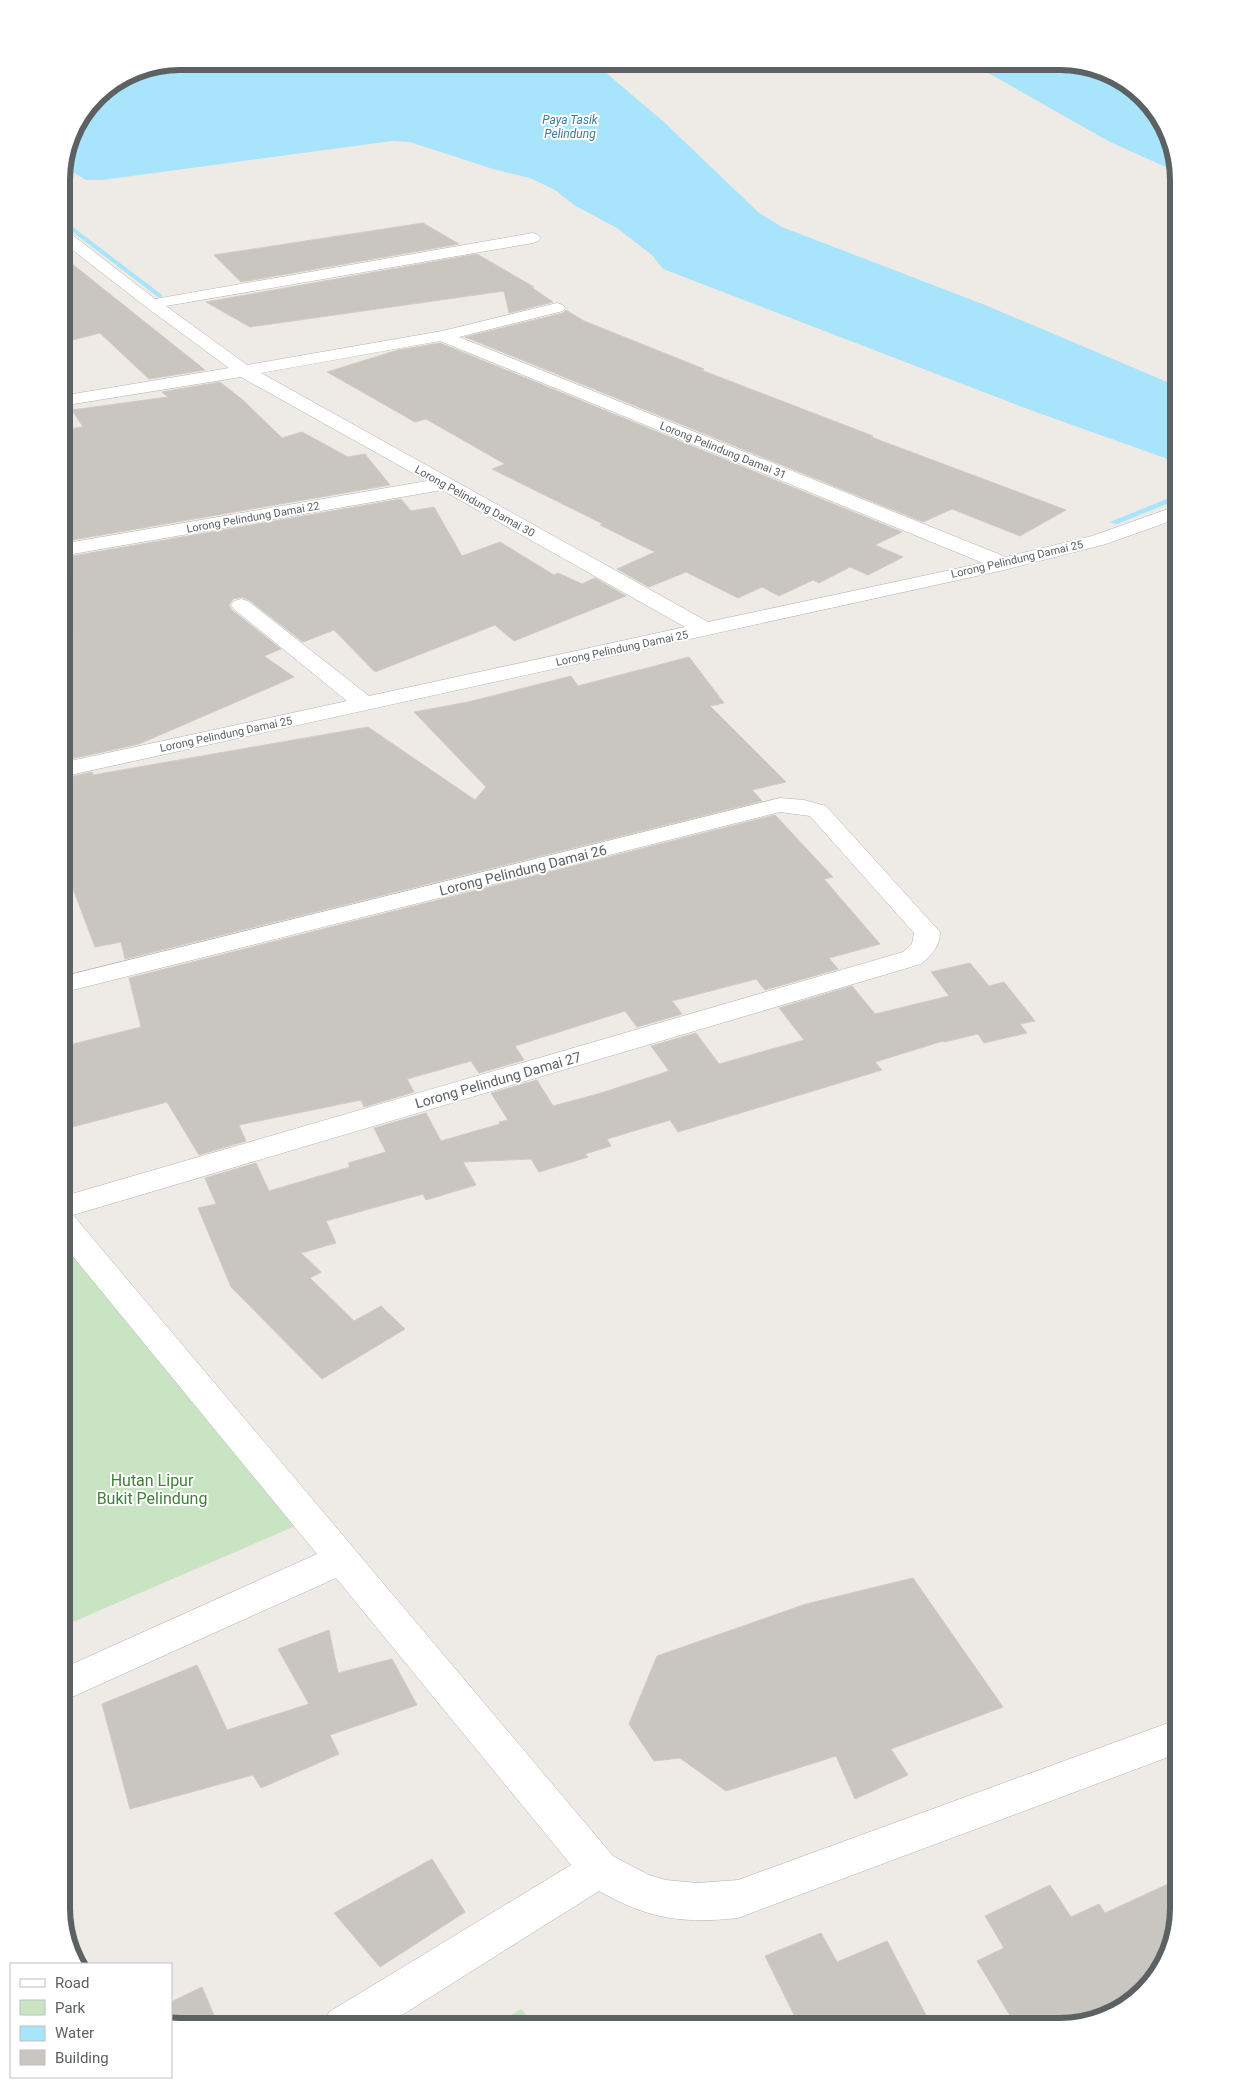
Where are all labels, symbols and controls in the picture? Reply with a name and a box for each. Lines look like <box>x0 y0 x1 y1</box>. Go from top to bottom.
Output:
water label: Paya Tasik Pelindung <box>542 113 599 141</box>
street label: Lorong Pelindung Damai 31 <box>658 419 788 482</box>
street label: Lorong Pelindung Damai 30 <box>413 463 537 540</box>
street label: Lorong Pelindung Damai 22 <box>185 499 321 536</box>
street label: Lorong Pelindung Damai 25 <box>950 538 1084 581</box>
street label: Lorong Pelindung Damai 25 <box>555 628 690 669</box>
street label: Lorong Pelindung Damai 25 <box>159 714 294 755</box>
street label: Lorong Pelindung Damai 26 <box>438 841 608 899</box>
street label: Lorong Pelindung Damai 27 <box>413 1049 583 1111</box>
park label: Hutan Lipur Bukit Pelindung <box>97 1471 207 1508</box>
legend <box>10 1963 172 2078</box>
text: Road <box>55 1974 89 1992</box>
text: Park <box>55 1999 86 2017</box>
text: Water <box>55 2024 94 2042</box>
text: Building <box>55 2049 109 2067</box>

